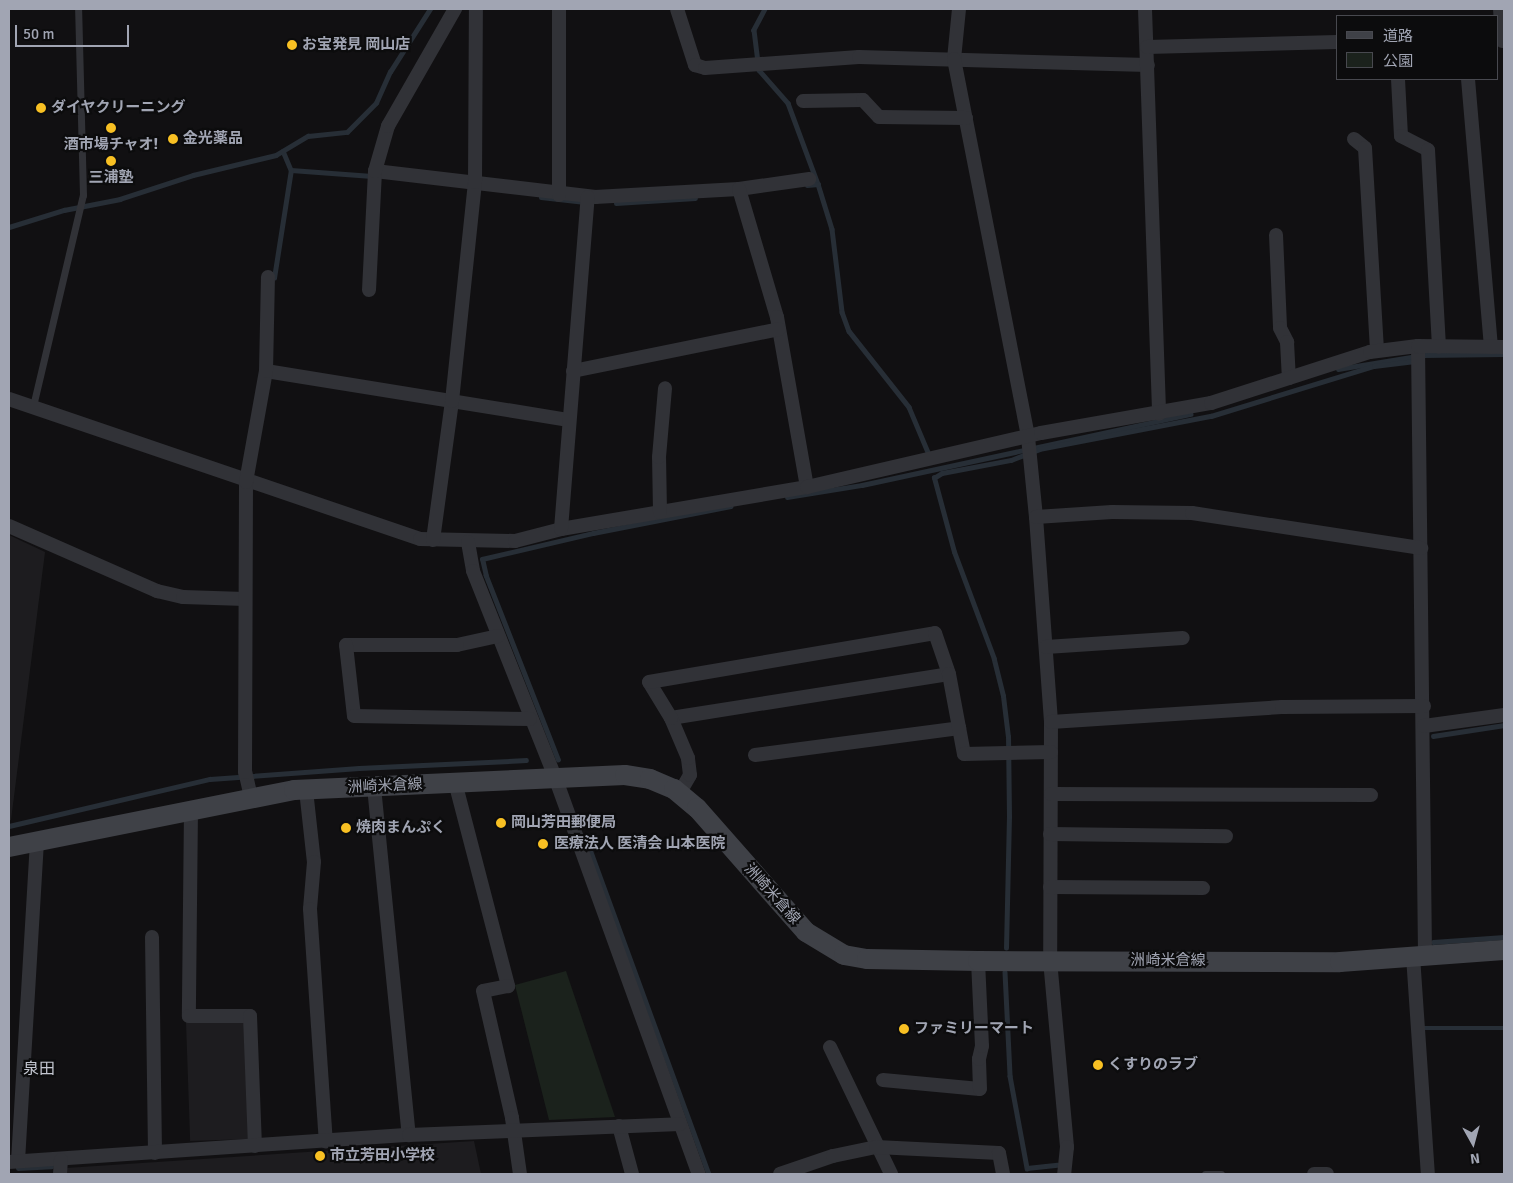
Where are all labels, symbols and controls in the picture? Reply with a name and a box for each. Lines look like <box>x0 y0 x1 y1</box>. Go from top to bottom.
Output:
scale bar <box>18 15 131 47</box>
legend <box>1336 15 1498 80</box>
text: 50 m <box>23 25 54 43</box>
text: 道路 <box>1383 27 1413 45</box>
place label: お宝発見 岡山店 <box>302 36 410 54</box>
marker: お宝発見 岡山店 <box>286 39 298 51</box>
text: 公園 <box>1383 52 1413 70</box>
place label: ダイヤクリーニング <box>51 99 186 117</box>
marker: ダイヤクリーニング <box>35 102 47 114</box>
marker: 酒市場チャオ! <box>105 122 117 134</box>
place label: 金光薬品 <box>183 130 243 148</box>
marker: 金光薬品 <box>167 133 179 145</box>
place label: 酒市場チャオ! <box>64 136 158 154</box>
marker: 三浦塾 <box>105 155 117 167</box>
place label: 三浦塾 <box>89 169 133 187</box>
street label: 洲崎米倉線 <box>347 775 423 797</box>
place label: 岡山芳田郵便局 <box>511 814 616 832</box>
marker: 岡山芳田郵便局 <box>495 817 507 829</box>
place label: 焼肉まんぷく <box>356 819 446 837</box>
marker: 焼肉まんぷく <box>340 822 352 834</box>
place label: 医療法人 医清会 山本医院 <box>554 835 726 853</box>
marker: 医療法人 医清会 山本医院 <box>536 837 550 851</box>
street label: 洲崎米倉線 <box>740 860 804 928</box>
street label: 洲崎米倉線 <box>1131 952 1205 970</box>
place label: ファミリーマート <box>914 1020 1034 1038</box>
marker: ファミリーマート <box>898 1023 910 1035</box>
place label: くすりのラブ <box>1108 1056 1198 1074</box>
district label: 泉田 <box>23 1059 55 1079</box>
marker: くすりのラブ <box>1092 1059 1104 1071</box>
north arrow <box>1448 1118 1498 1168</box>
place label: 市立芳田小学校 <box>330 1147 435 1165</box>
text: N <box>1469 1149 1481 1167</box>
marker: 市立芳田小学校 <box>314 1150 326 1162</box>

